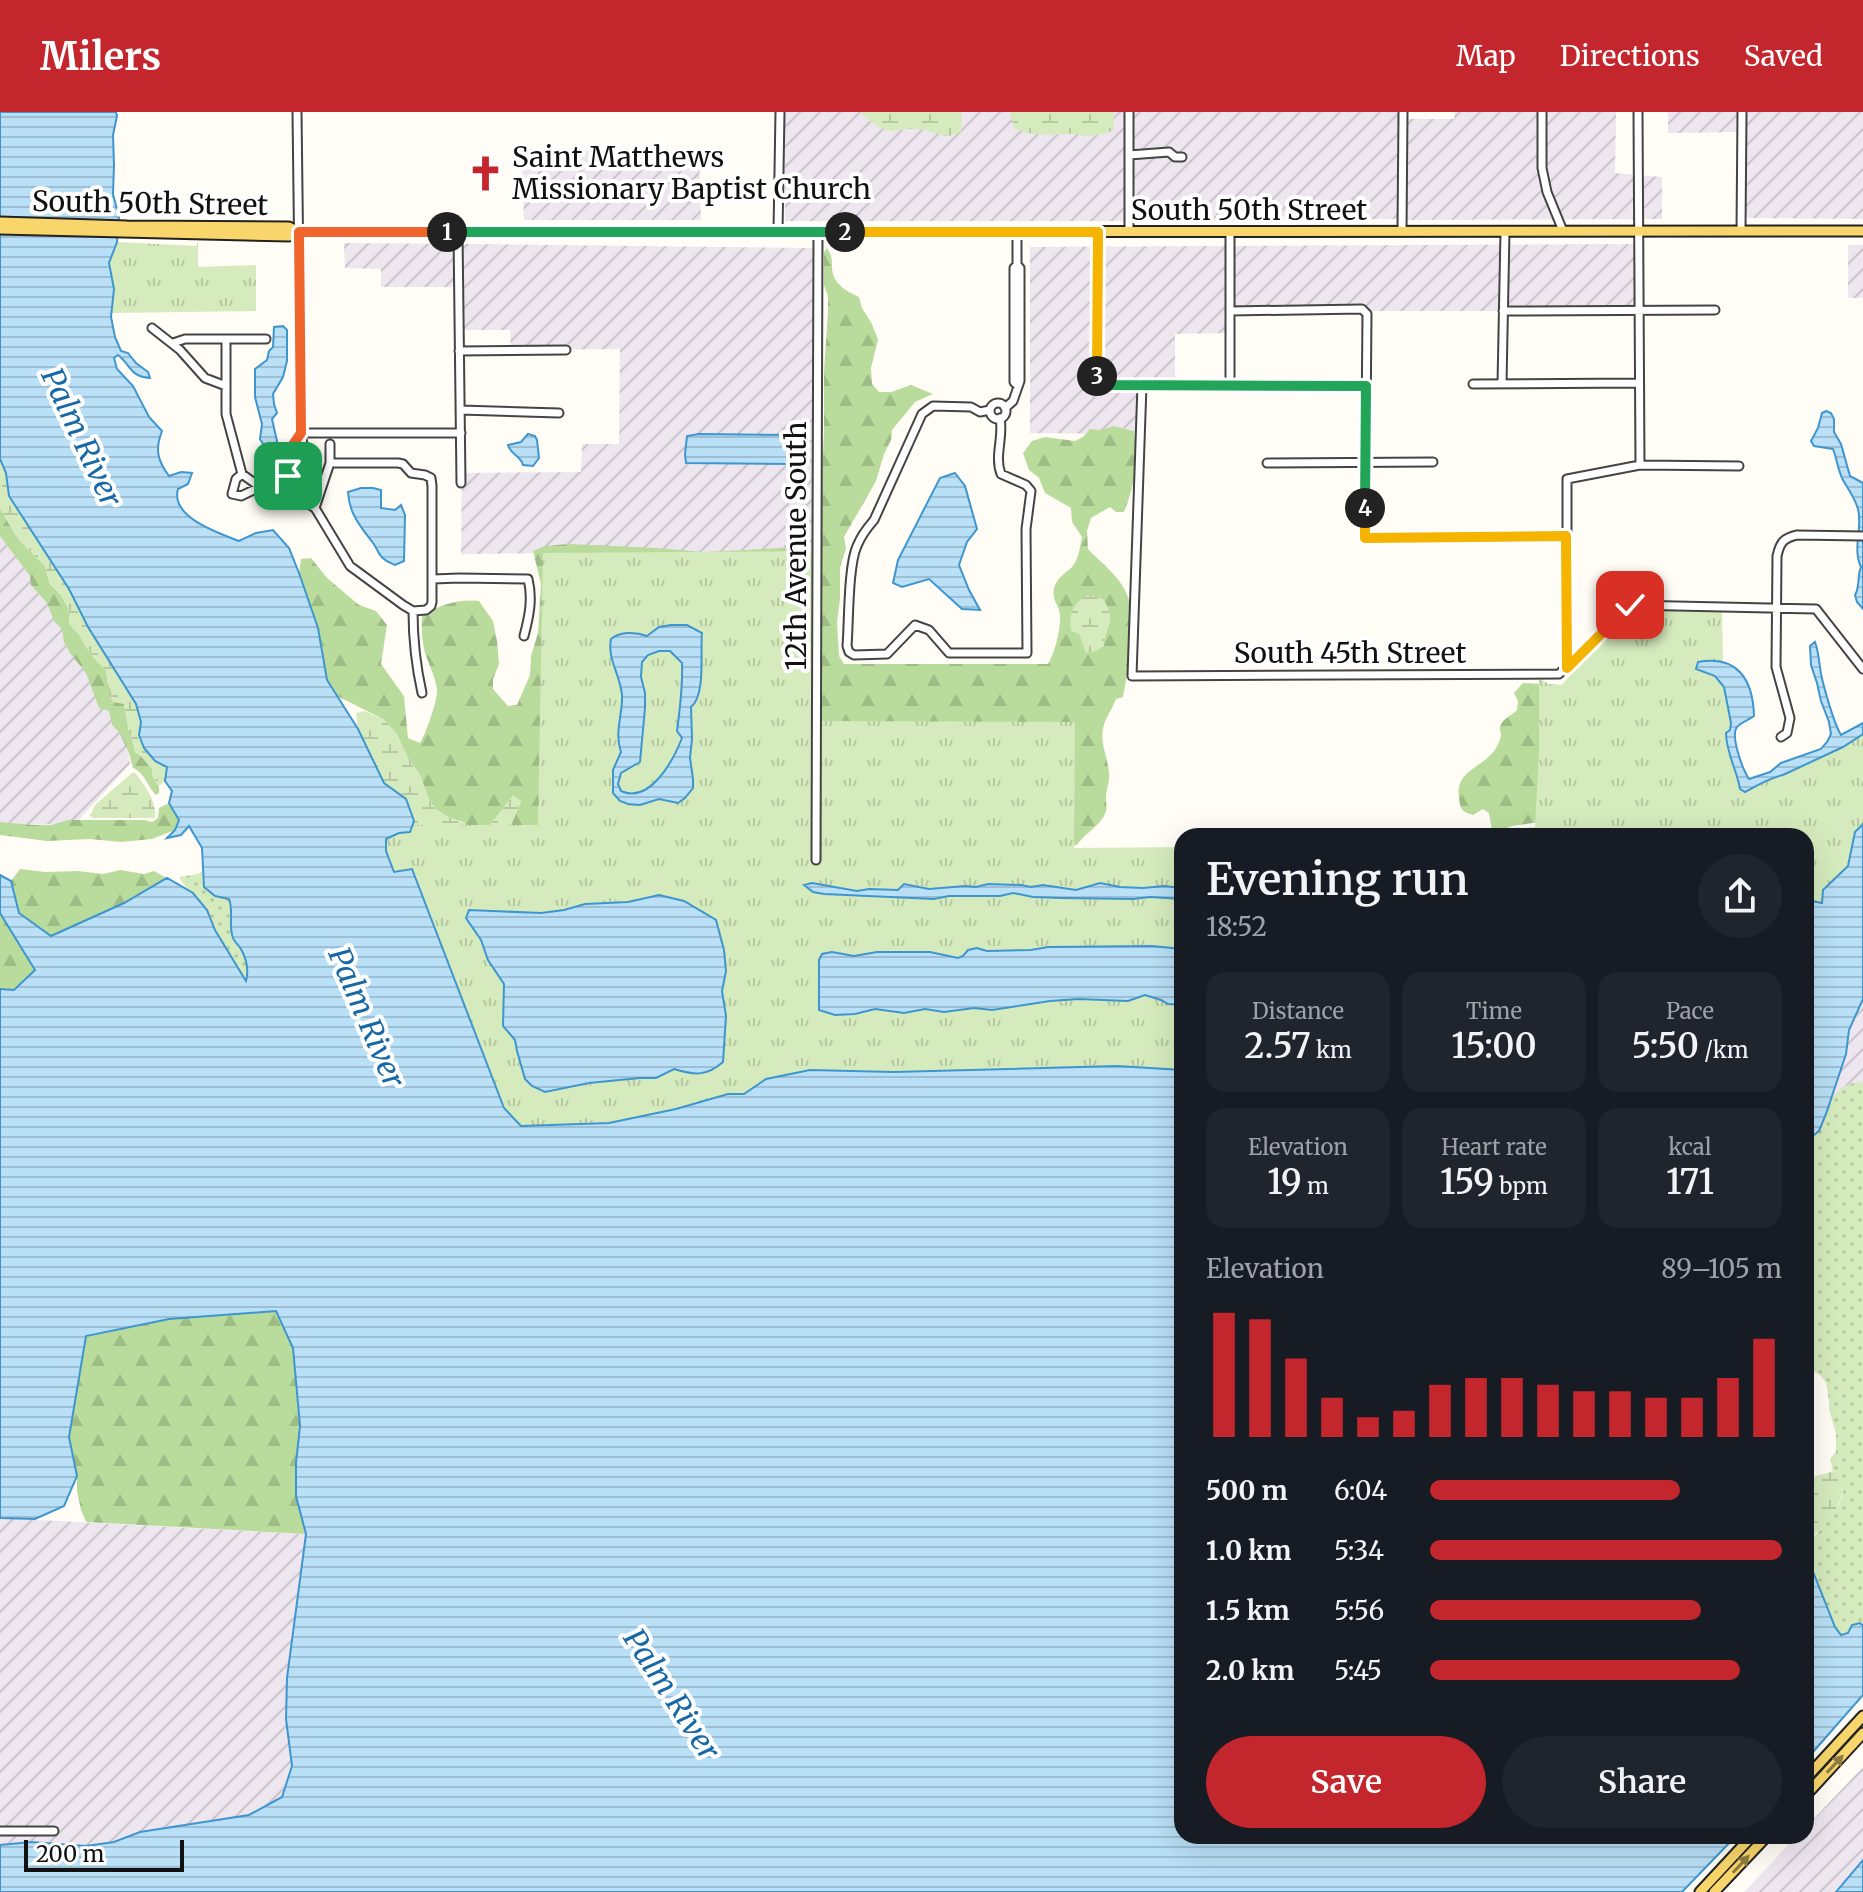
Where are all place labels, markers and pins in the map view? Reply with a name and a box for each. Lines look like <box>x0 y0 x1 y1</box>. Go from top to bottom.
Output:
place label: Saint Matthews Missionary Baptist Church <box>512 139 871 207</box>
church icon: Saint Matthews Missionary Baptist Church <box>467 154 505 192</box>
pin: 1 <box>427 212 467 252</box>
pin: 2 <box>825 212 865 252</box>
pin: 3 <box>1077 356 1117 396</box>
pin <box>254 442 322 510</box>
pin: 4 <box>1345 488 1385 528</box>
pin <box>1596 571 1664 639</box>

